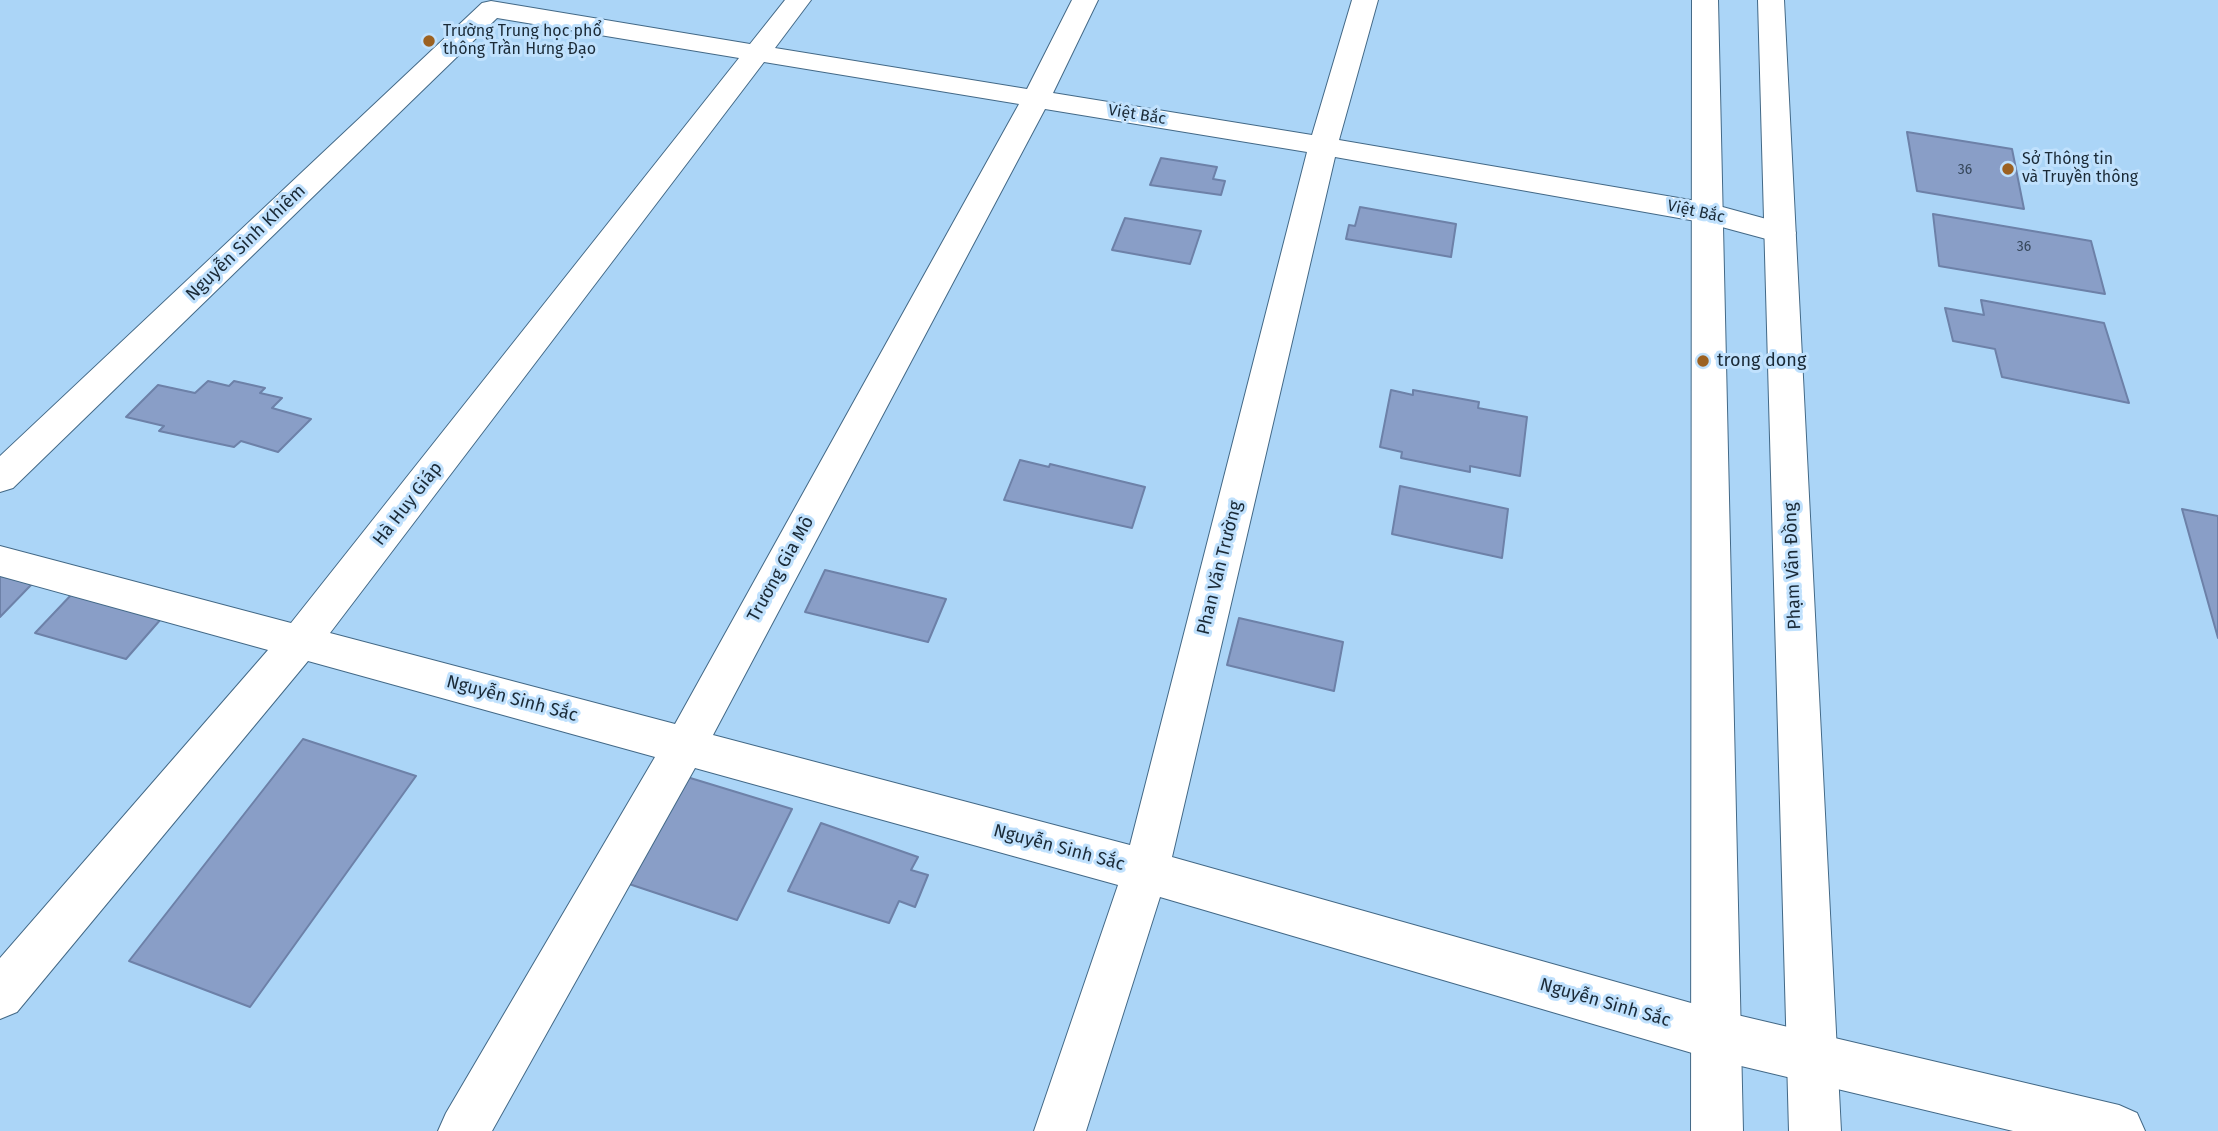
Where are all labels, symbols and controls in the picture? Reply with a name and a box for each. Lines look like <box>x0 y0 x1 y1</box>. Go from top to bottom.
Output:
place label: Trường Trung học phổ thông Trần Hưng Đạo <box>443 22 602 60</box>
marker: Trường Trung học phổ thông Trần Hưng Đạo <box>421 33 437 49</box>
street label: Việt Bắc <box>1107 101 1167 129</box>
place label: Sở Thông tin và Truyền thông <box>2022 150 2138 188</box>
marker: Sở Thông tin và Truyền thông <box>2000 161 2016 177</box>
house number: 36 <box>1958 162 1972 178</box>
street label: Nguyễn Sinh Khiêm <box>182 180 310 306</box>
street label: Việt Bắc <box>1666 197 1726 227</box>
house number: 36 <box>2017 239 2031 255</box>
place label: trong dong <box>1717 350 1806 372</box>
marker: trong dong <box>1695 353 1711 369</box>
street label: Hà Huy Giáp <box>369 458 447 550</box>
street label: Phan Văn Trường <box>1193 499 1247 637</box>
street label: Phạm Văn Đồng <box>1780 502 1806 630</box>
street label: Trương Gia Mô <box>743 513 819 625</box>
street label: Nguyễn Sinh Sắc <box>444 671 580 727</box>
street label: Nguyễn Sinh Sắc <box>991 820 1127 876</box>
street label: Nguyễn Sinh Sắc <box>1537 974 1673 1032</box>

